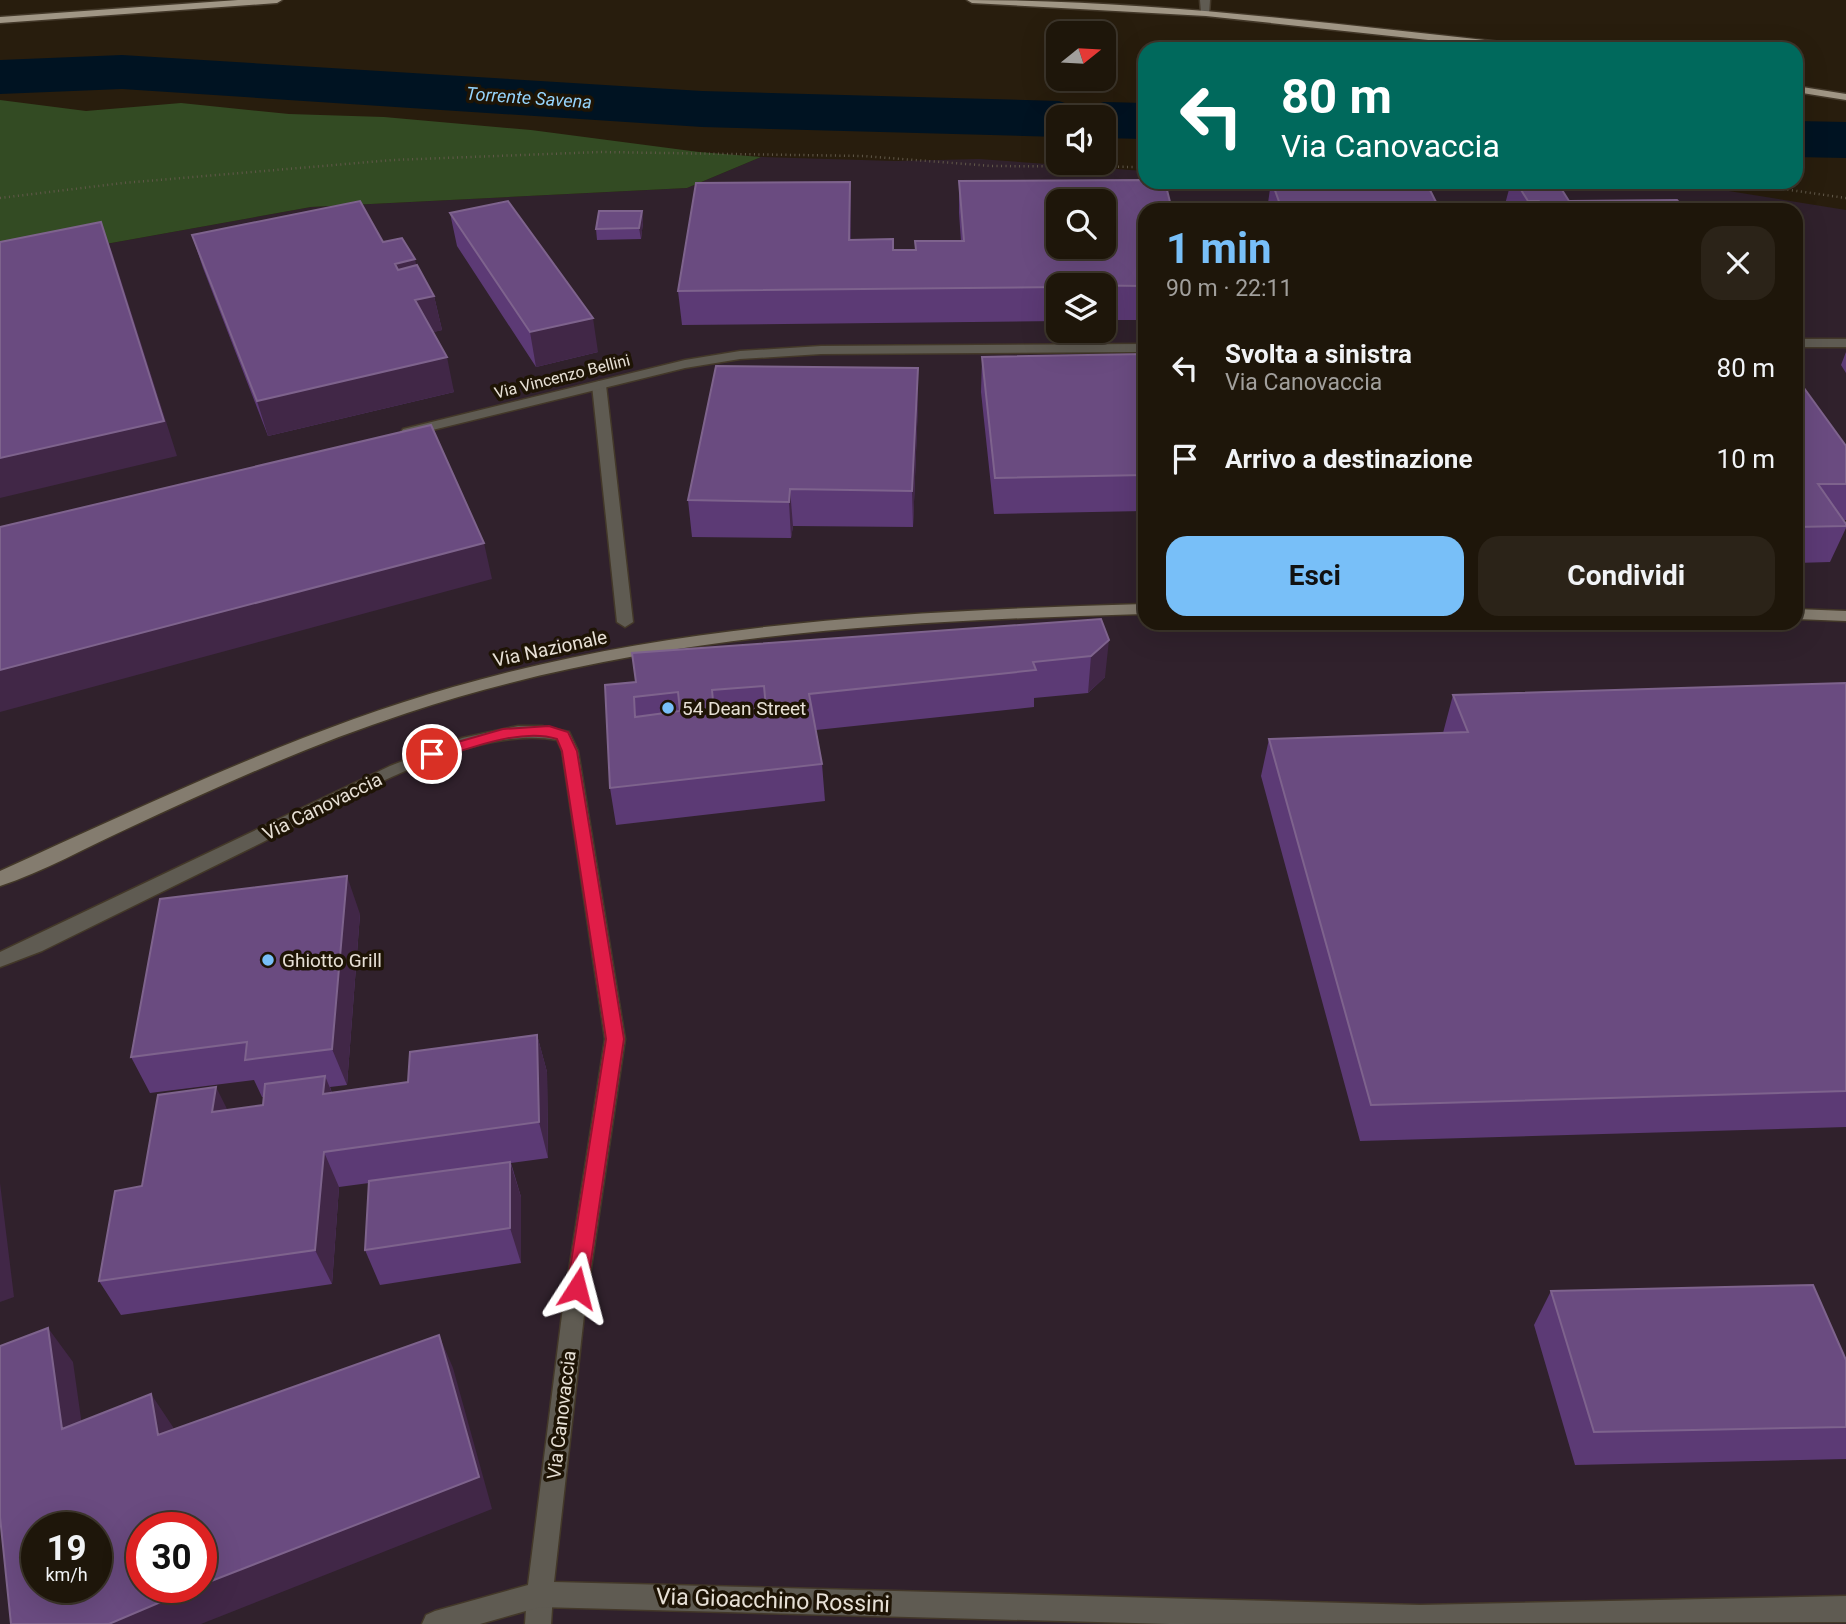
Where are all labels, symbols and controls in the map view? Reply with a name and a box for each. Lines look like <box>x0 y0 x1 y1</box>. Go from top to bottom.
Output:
north arrow <box>1046 21 1116 91</box>
map controls <box>1046 21 1116 343</box>
text: 80 m <box>1281 68 1392 125</box>
icon: left <box>1166 70 1257 161</box>
water label: Torrente Savena <box>465 83 593 112</box>
button: sound <box>1046 105 1116 175</box>
text: Via Canovaccia <box>1281 127 1500 165</box>
button: search <box>1046 189 1116 259</box>
text: 1 min <box>1166 224 1272 273</box>
button: close <box>1701 226 1775 300</box>
button: layers <box>1046 273 1116 343</box>
text: 90 m · 22:11 <box>1166 275 1292 302</box>
text: Svolta a sinistra <box>1225 339 1412 369</box>
icon: left <box>1166 349 1204 387</box>
street label: Via Vincenzo Bellini <box>492 350 632 403</box>
text: 80 m <box>1717 353 1775 383</box>
text: Via Canovaccia <box>1225 369 1382 396</box>
icon: arrive <box>1166 440 1204 478</box>
text: Arrivo a destinazione <box>1225 444 1472 474</box>
text: 10 m <box>1717 444 1775 474</box>
button: Esci <box>1166 536 1464 616</box>
button: Condividi <box>1478 536 1775 616</box>
street label: Via Nazionale <box>491 625 609 672</box>
place label: 54 Dean Street <box>682 697 806 720</box>
marker: 54 Dean Street <box>660 700 676 716</box>
pin <box>402 724 462 784</box>
icon: arrive <box>413 735 451 773</box>
street label: Via Canovaccia <box>259 768 386 845</box>
place label: Ghiotto Grill <box>282 949 382 972</box>
marker: Ghiotto Grill <box>260 952 276 968</box>
position arrow <box>540 1251 614 1325</box>
street label: Via Canovaccia <box>542 1349 581 1481</box>
speed limit sign: 30 <box>126 1512 217 1603</box>
text: 19 <box>46 1528 87 1569</box>
text: km/h <box>45 1564 88 1585</box>
street label: Via Gioacchino Rossini <box>656 1583 890 1618</box>

